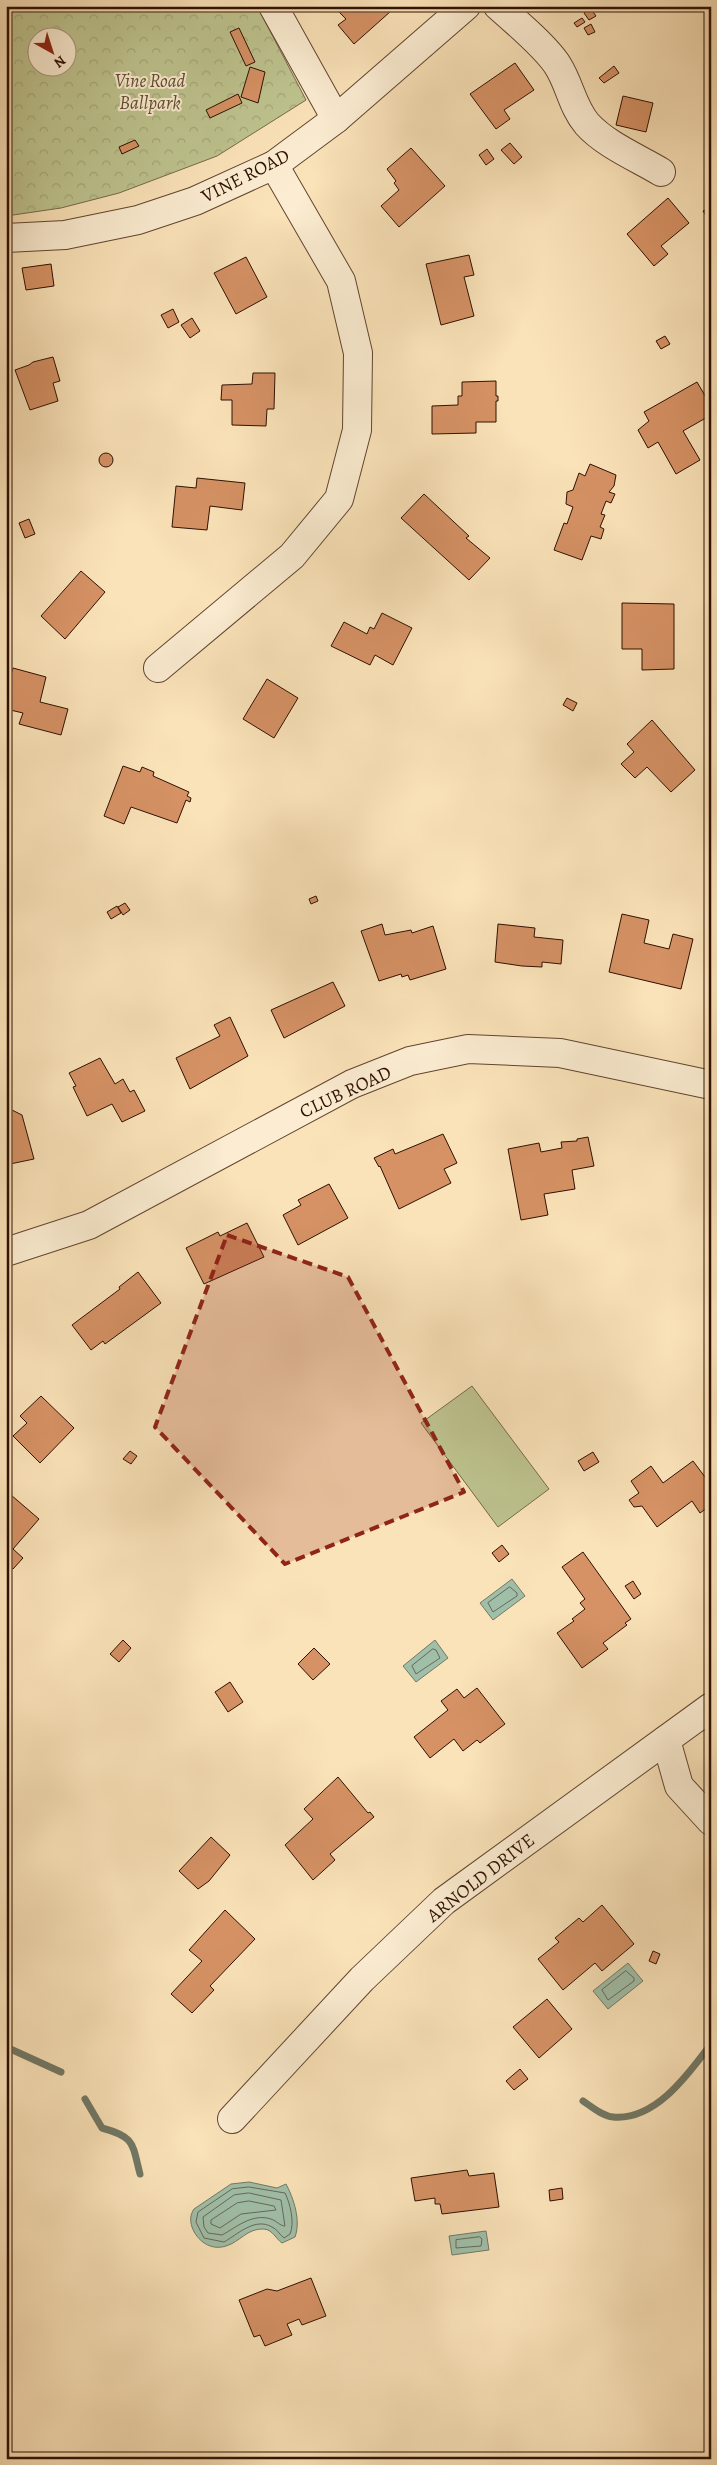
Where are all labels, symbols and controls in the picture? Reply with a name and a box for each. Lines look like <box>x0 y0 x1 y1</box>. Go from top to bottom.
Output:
north arrow <box>28 28 78 78</box>
text: N <box>50 51 70 72</box>
park label: Vine Road Ballpark <box>115 68 186 116</box>
street label: VINE ROAD <box>196 143 294 210</box>
street label: CLUB ROAD <box>295 1059 396 1124</box>
street label: ARNOLD DRIVE <box>420 1827 540 1929</box>

